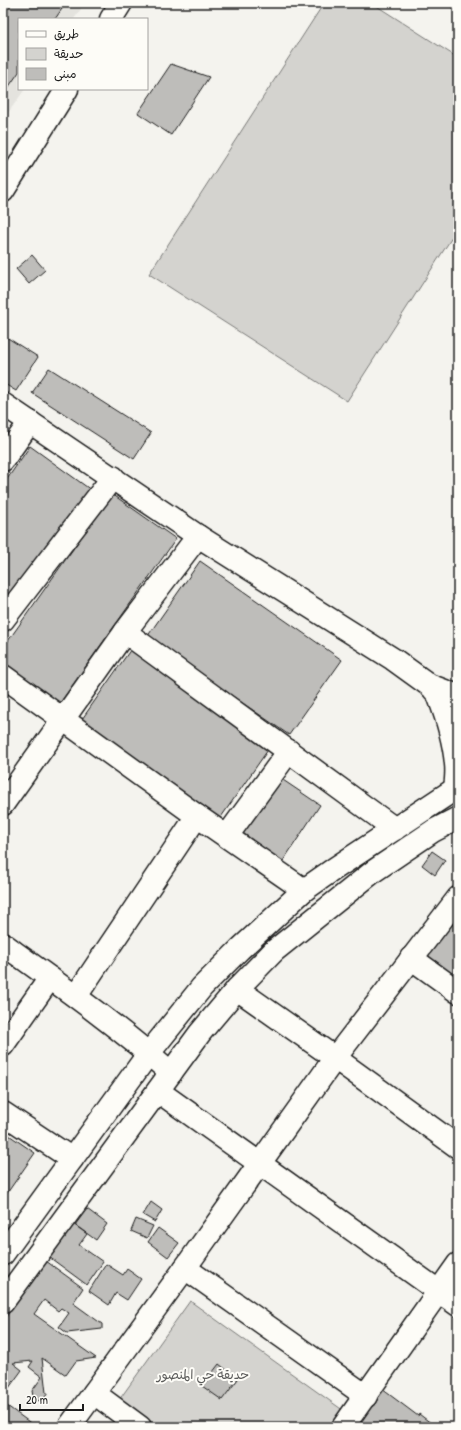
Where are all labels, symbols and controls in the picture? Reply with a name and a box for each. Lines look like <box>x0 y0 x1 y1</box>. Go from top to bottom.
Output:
legend <box>18 18 148 90</box>
text: طريق <box>54 25 79 42</box>
text: حديقة <box>54 45 83 62</box>
text: مبنى <box>54 65 77 82</box>
park label: حديقة حي المنصور <box>156 1365 249 1386</box>
scale bar <box>20 1386 83 1412</box>
text: 20 m <box>26 1391 48 1408</box>

